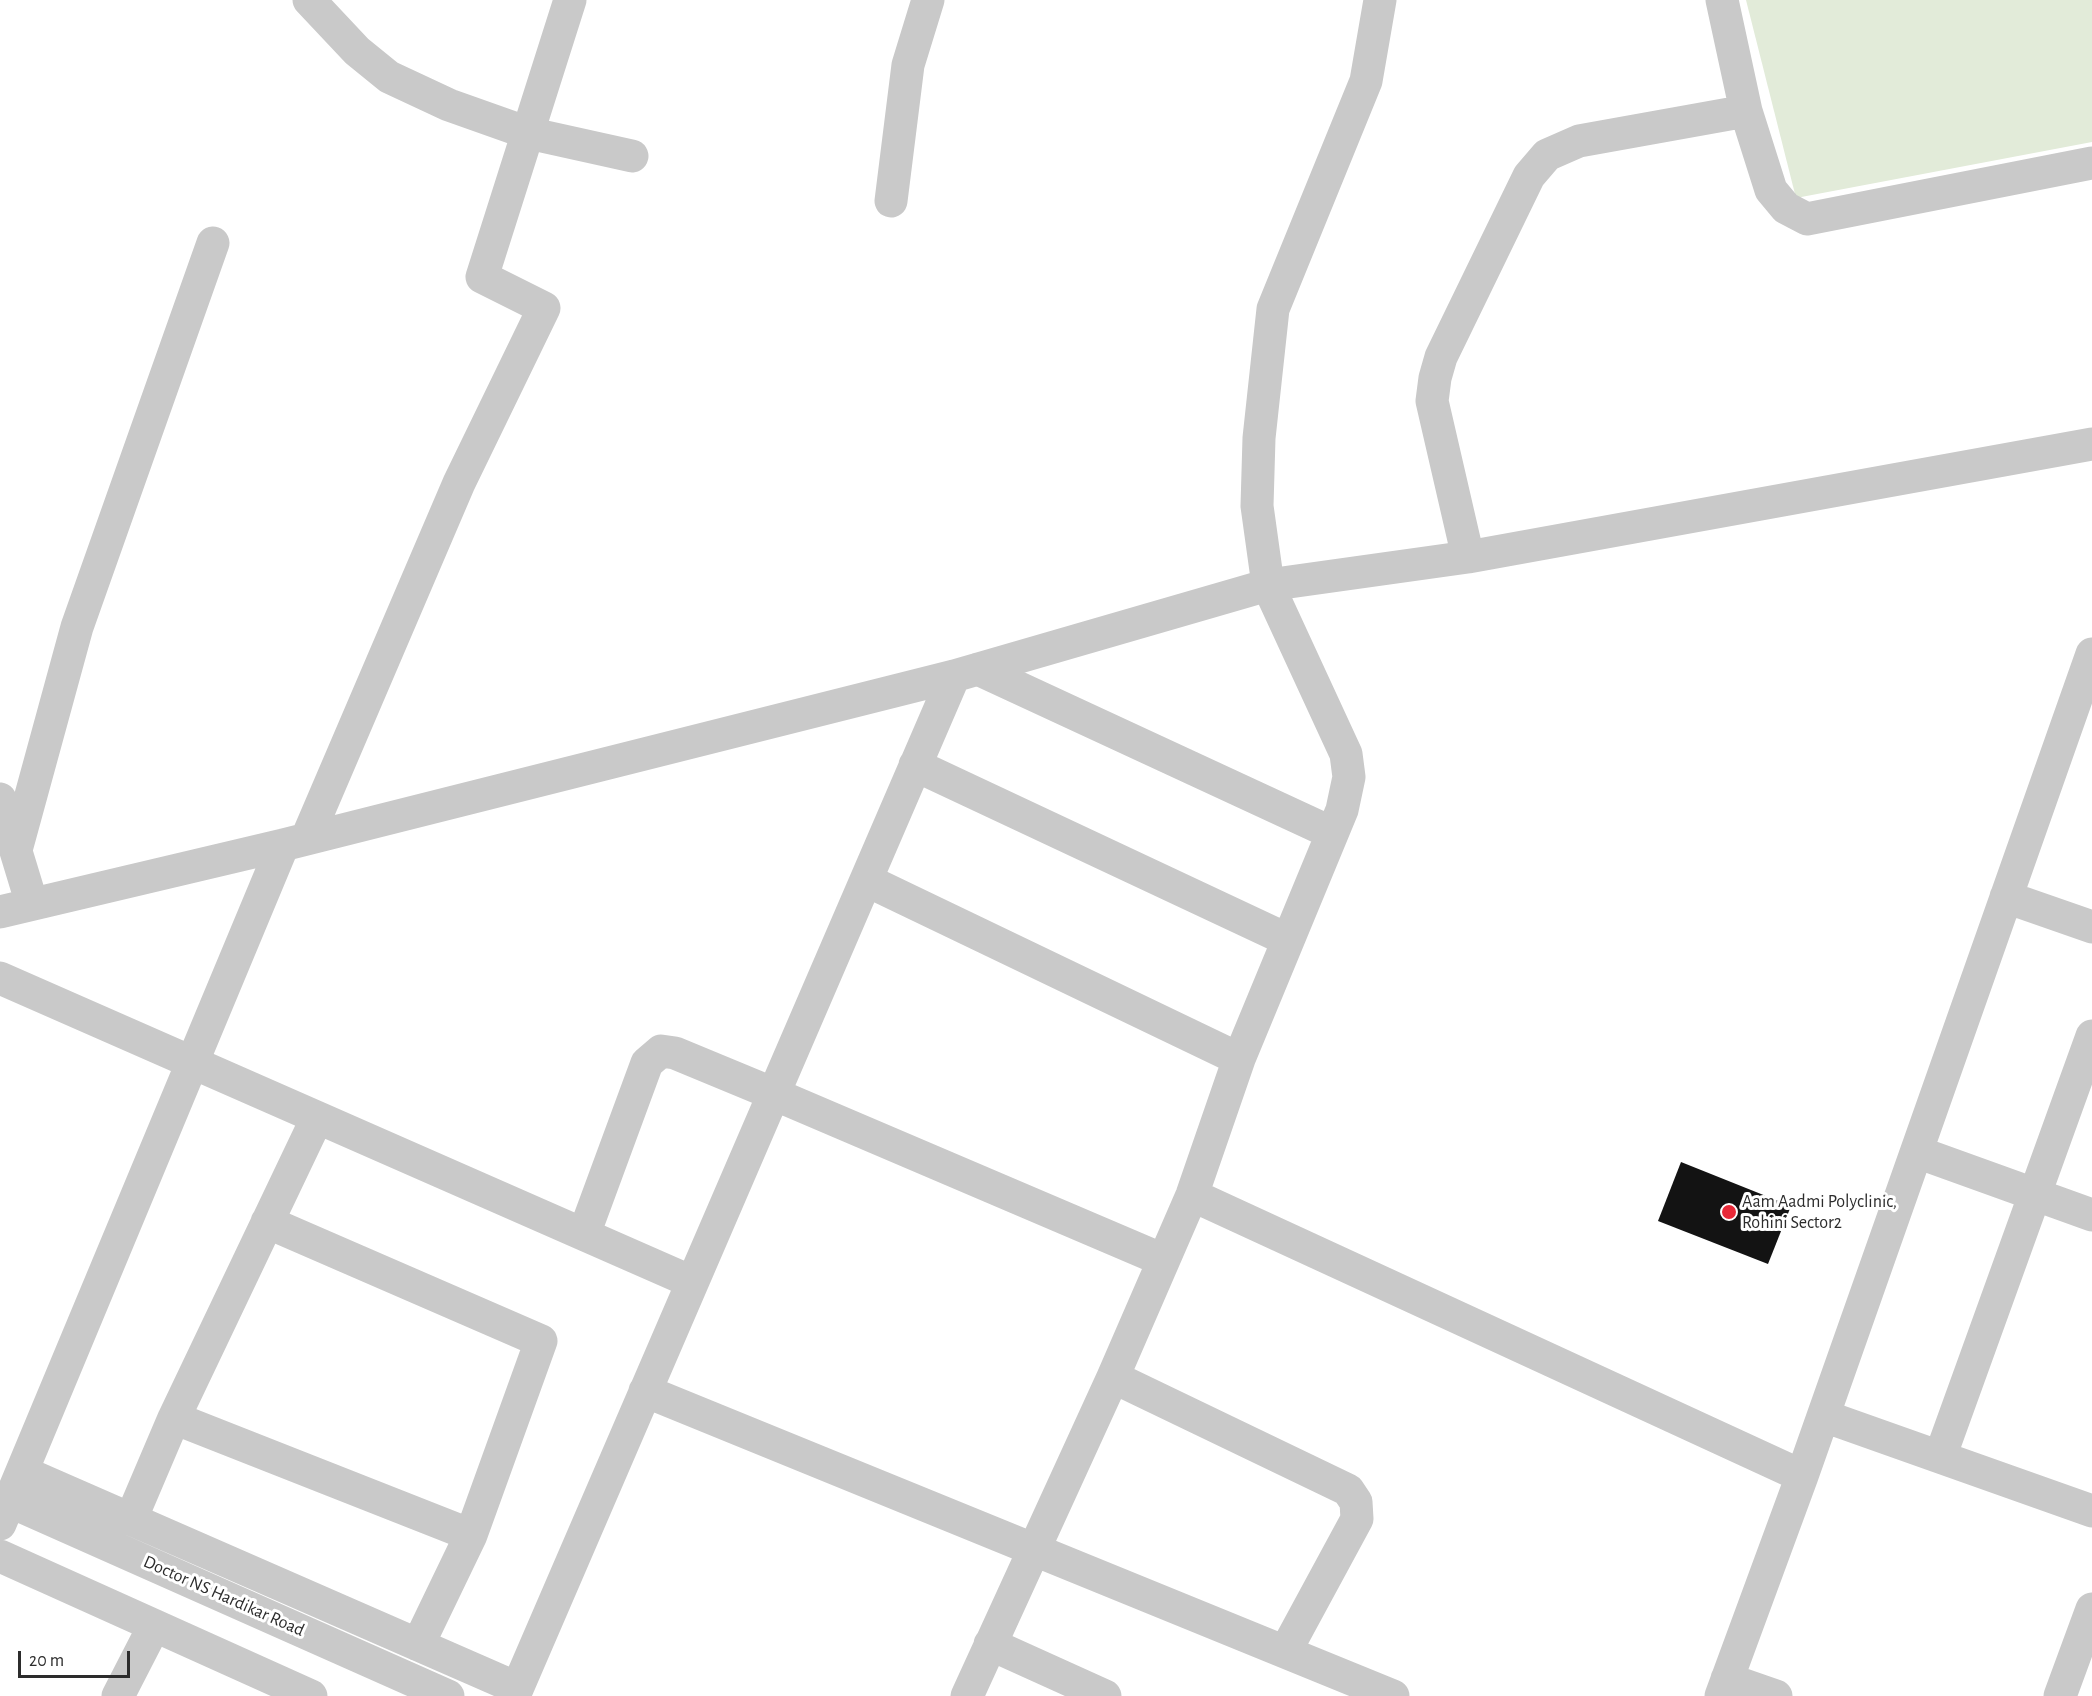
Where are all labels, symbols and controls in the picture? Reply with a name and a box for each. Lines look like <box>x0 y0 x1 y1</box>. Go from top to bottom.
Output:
place label: Aam Aadmi Polyclinic, Rohini Sector2 <box>1742 1191 1897 1234</box>
marker: Aam Aadmi Polyclinic, Rohini Sector2 <box>1720 1203 1738 1221</box>
street label: Doctor NS Hardikar Road <box>140 1551 308 1641</box>
scale bar <box>21 1639 134 1677</box>
text: 20 m <box>29 1652 64 1670</box>

